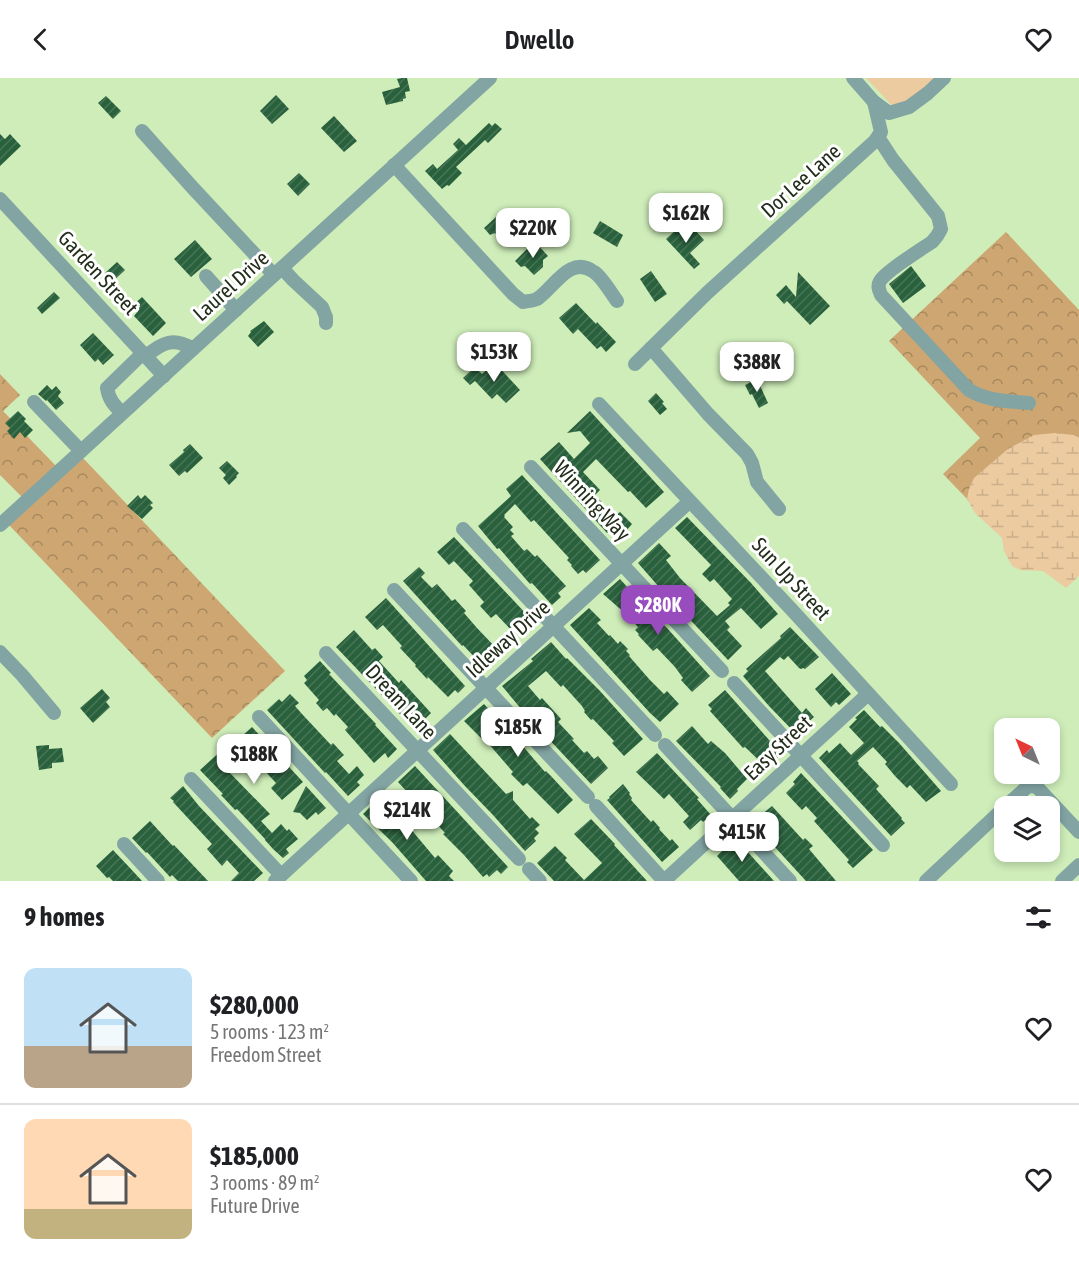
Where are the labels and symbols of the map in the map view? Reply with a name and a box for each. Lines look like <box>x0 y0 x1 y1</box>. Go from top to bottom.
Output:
street label: Dor Lee Lane <box>756 138 845 222</box>
pin: $162K <box>644 193 728 244</box>
pin: $220K <box>491 208 575 259</box>
street label: Garden Street <box>54 225 144 319</box>
street label: Laurel Drive <box>188 245 273 325</box>
pin: $153K <box>452 332 536 383</box>
pin: $388K <box>715 342 799 393</box>
street label: Winning Way <box>550 455 636 545</box>
street label: Sun Up Street <box>748 532 836 624</box>
pin: $280K <box>616 585 700 636</box>
street label: Idleway Drive <box>461 594 554 682</box>
street label: Dream Lane <box>361 659 442 743</box>
pin: $185K <box>476 707 560 758</box>
street label: Easy Street <box>739 710 816 785</box>
north arrow <box>994 718 1060 784</box>
pin: $188K <box>212 734 296 785</box>
pin: $214K <box>365 790 449 841</box>
pin: $415K <box>700 812 784 863</box>

